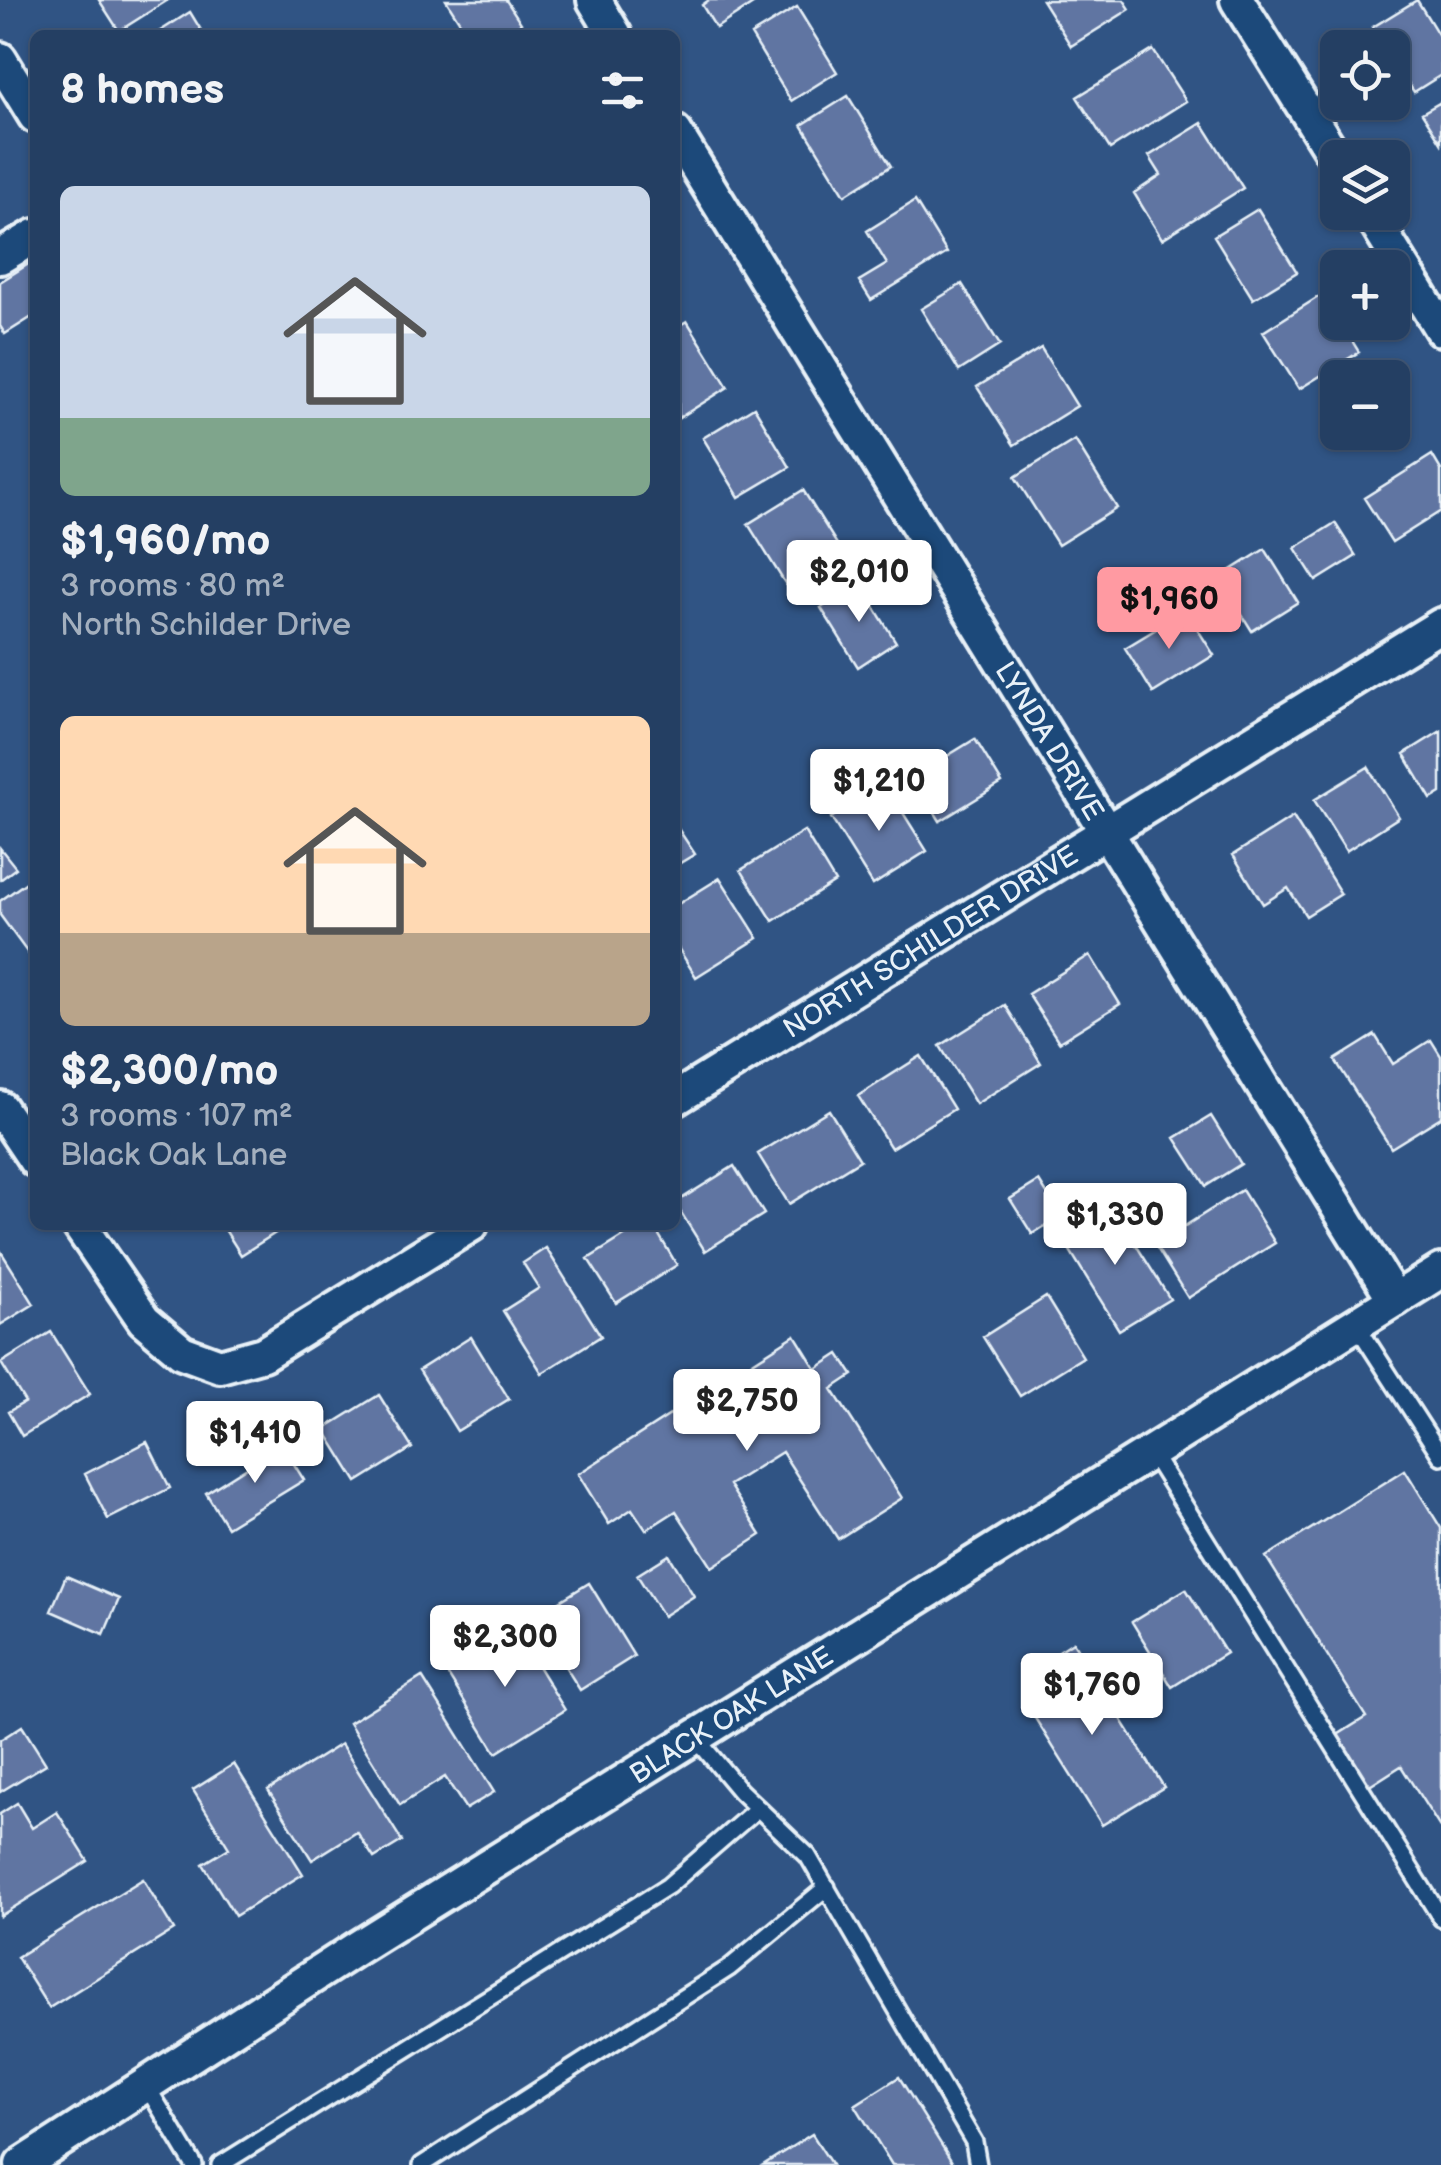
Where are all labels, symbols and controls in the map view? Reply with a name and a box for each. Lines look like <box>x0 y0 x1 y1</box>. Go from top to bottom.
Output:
map controls <box>1320 30 1410 450</box>
button: locate <box>1320 30 1410 120</box>
icon: filters <box>595 63 650 118</box>
text: 8 homes <box>60 65 224 116</box>
button: layers <box>1320 140 1410 230</box>
button: + <box>1320 250 1410 340</box>
icon: home <box>265 251 445 431</box>
button: − <box>1320 360 1410 450</box>
text: $1,960/mo <box>60 516 270 567</box>
pin: $2,010 <box>778 540 940 625</box>
text: $2,010 <box>809 553 909 592</box>
text: 3 rooms · 80 m² <box>60 567 285 606</box>
pin: $1,960 <box>1088 567 1250 652</box>
text: $1,960 <box>1119 580 1219 619</box>
text: North Schilder Drive <box>60 606 351 645</box>
street label: LYNDA DRIVE <box>988 656 1110 827</box>
pin: $1,210 <box>798 749 960 834</box>
text: $1,210 <box>832 762 926 801</box>
icon: home <box>265 781 445 961</box>
street label: NORTH SCHILDER DRIVE <box>778 839 1084 1046</box>
text: $2,300/mo <box>60 1046 278 1097</box>
text: 3 rooms · 107 m² <box>60 1097 293 1136</box>
text: Black Oak Lane <box>60 1136 287 1175</box>
pin: $1,330 <box>1034 1183 1196 1268</box>
text: $1,330 <box>1066 1196 1164 1235</box>
pin: $2,750 <box>666 1369 828 1454</box>
text: $2,750 <box>695 1382 799 1421</box>
pin: $1,410 <box>174 1401 336 1486</box>
text: $1,410 <box>208 1414 302 1453</box>
pin: $2,300 <box>424 1605 586 1690</box>
text: $2,300 <box>452 1618 558 1657</box>
street label: BLACK OAK LANE <box>624 1640 839 1791</box>
pin: $1,760 <box>1011 1653 1173 1738</box>
text: $1,760 <box>1043 1666 1141 1705</box>

